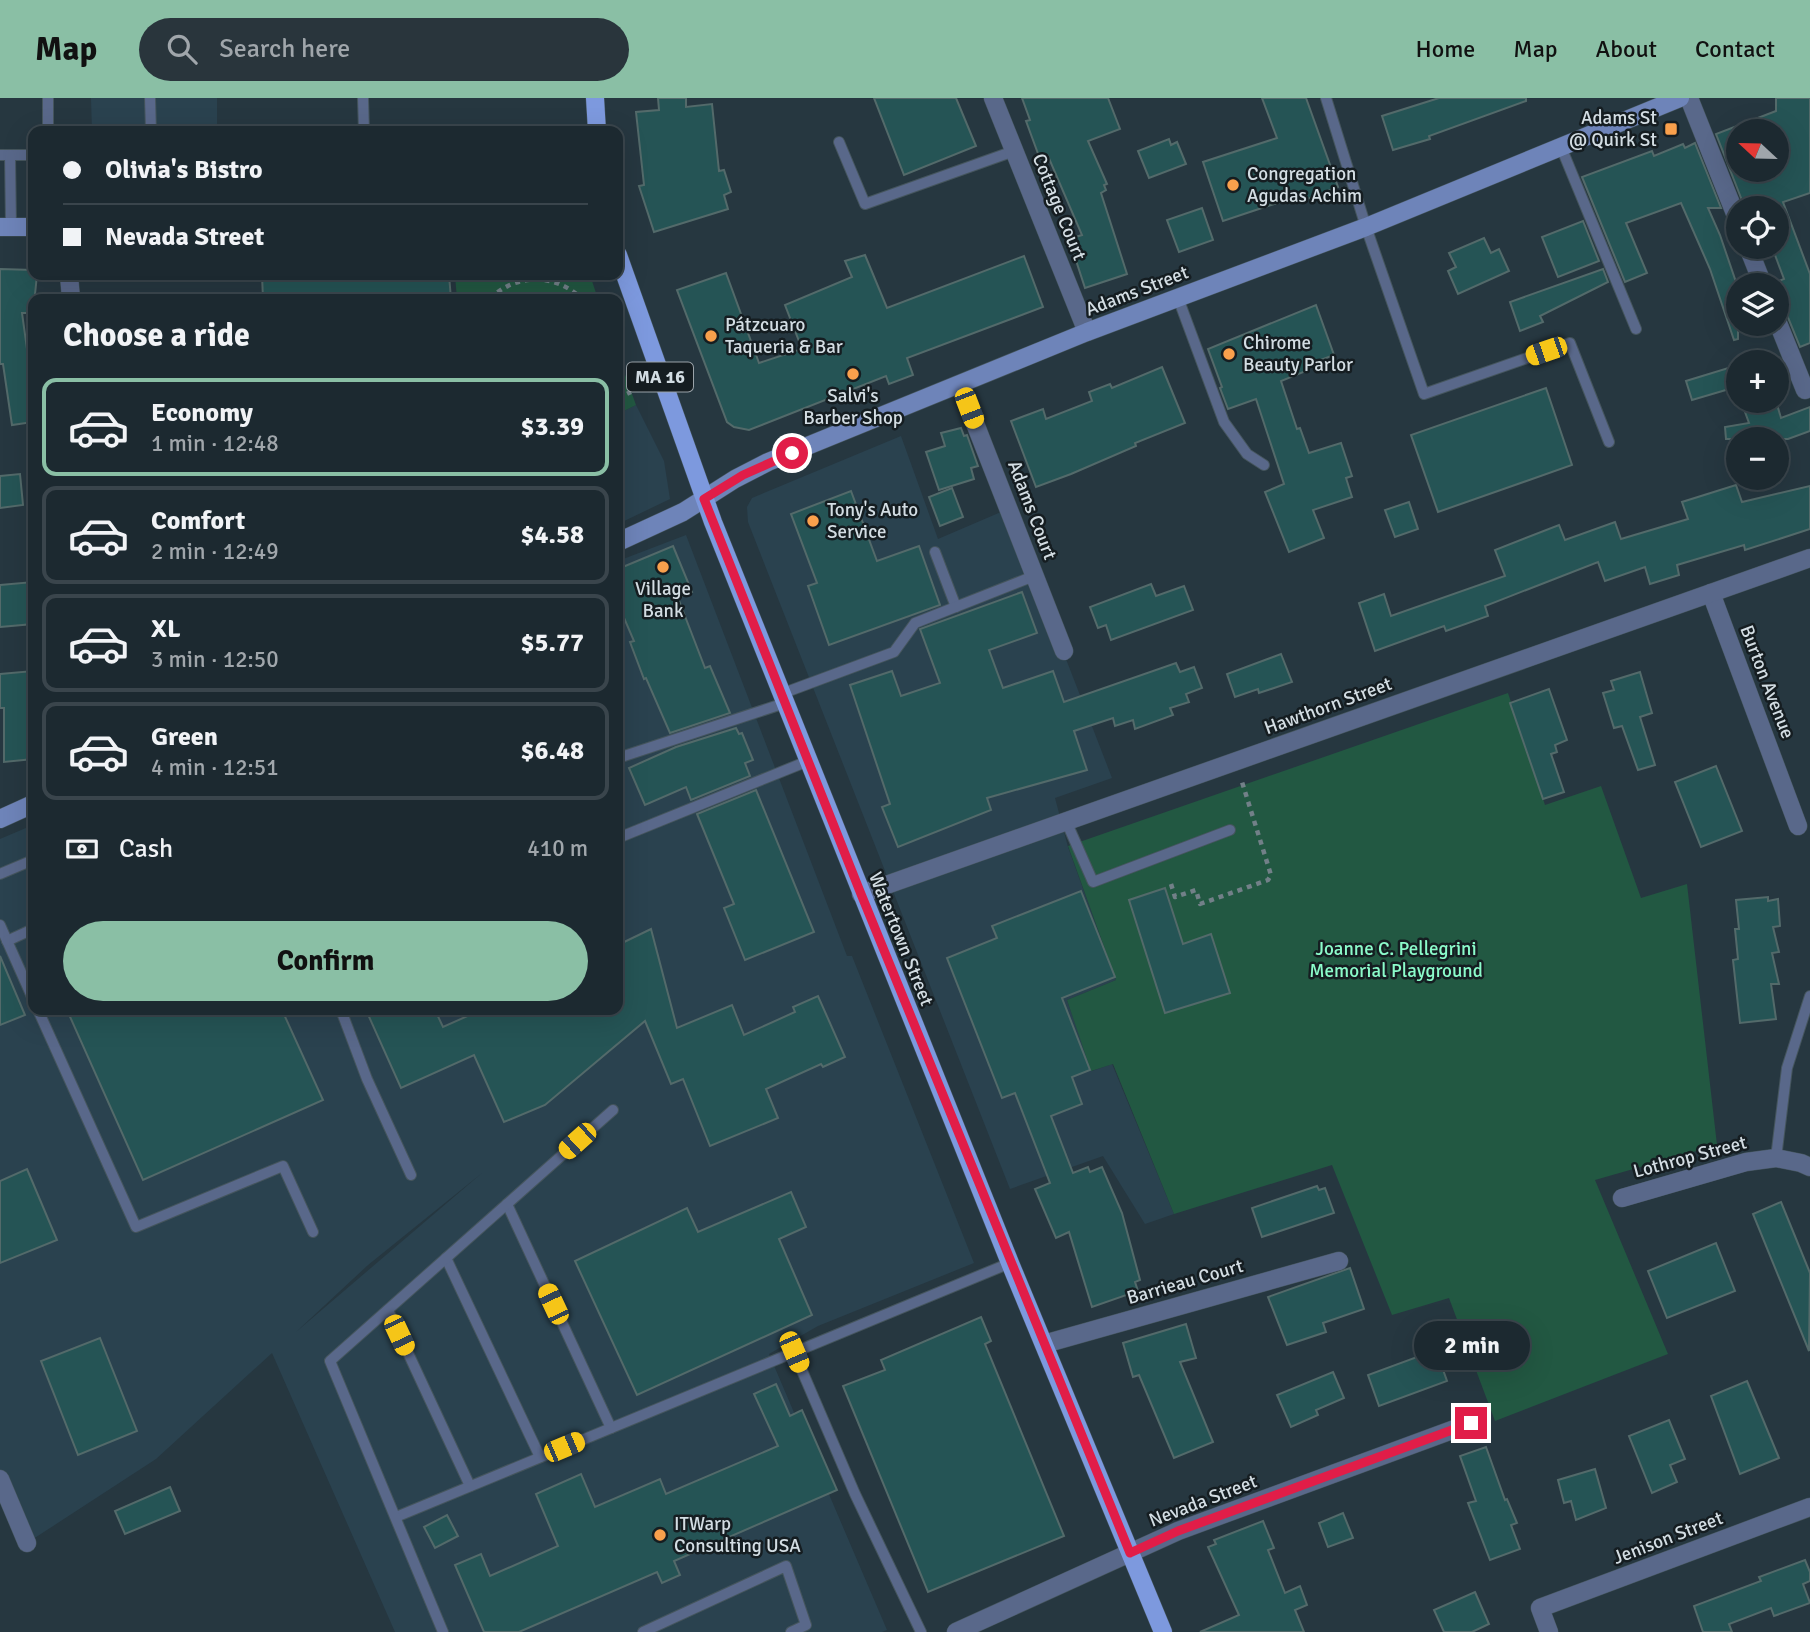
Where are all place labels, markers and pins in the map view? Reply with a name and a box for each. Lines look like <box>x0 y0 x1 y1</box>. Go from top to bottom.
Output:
place label: Adams St @ Quirk St <box>1569 106 1657 152</box>
marker: Adams St @ Quirk St <box>1663 121 1679 137</box>
place label: Congregation Agudas Achim <box>1247 162 1362 208</box>
marker: Congregation Agudas Achim <box>1225 177 1241 193</box>
place label: Pátzcuaro Taqueria & Bar <box>725 313 843 359</box>
marker: Pátzcuaro Taqueria & Bar <box>703 328 719 344</box>
place label: Chirome Beauty Parlor <box>1243 331 1353 377</box>
marker: Chirome Beauty Parlor <box>1221 346 1237 362</box>
marker: Salvi's Barber Shop <box>845 366 861 382</box>
place label: Salvi's Barber Shop <box>803 384 903 430</box>
place label: Tony's Auto Service <box>827 498 918 544</box>
marker: Tony's Auto Service <box>805 513 821 529</box>
marker: Village Bank <box>655 559 671 575</box>
place label: Village Bank <box>635 577 691 623</box>
place label: ITWarp Consulting USA <box>674 1512 801 1558</box>
marker: ITWarp Consulting USA <box>652 1527 668 1543</box>

